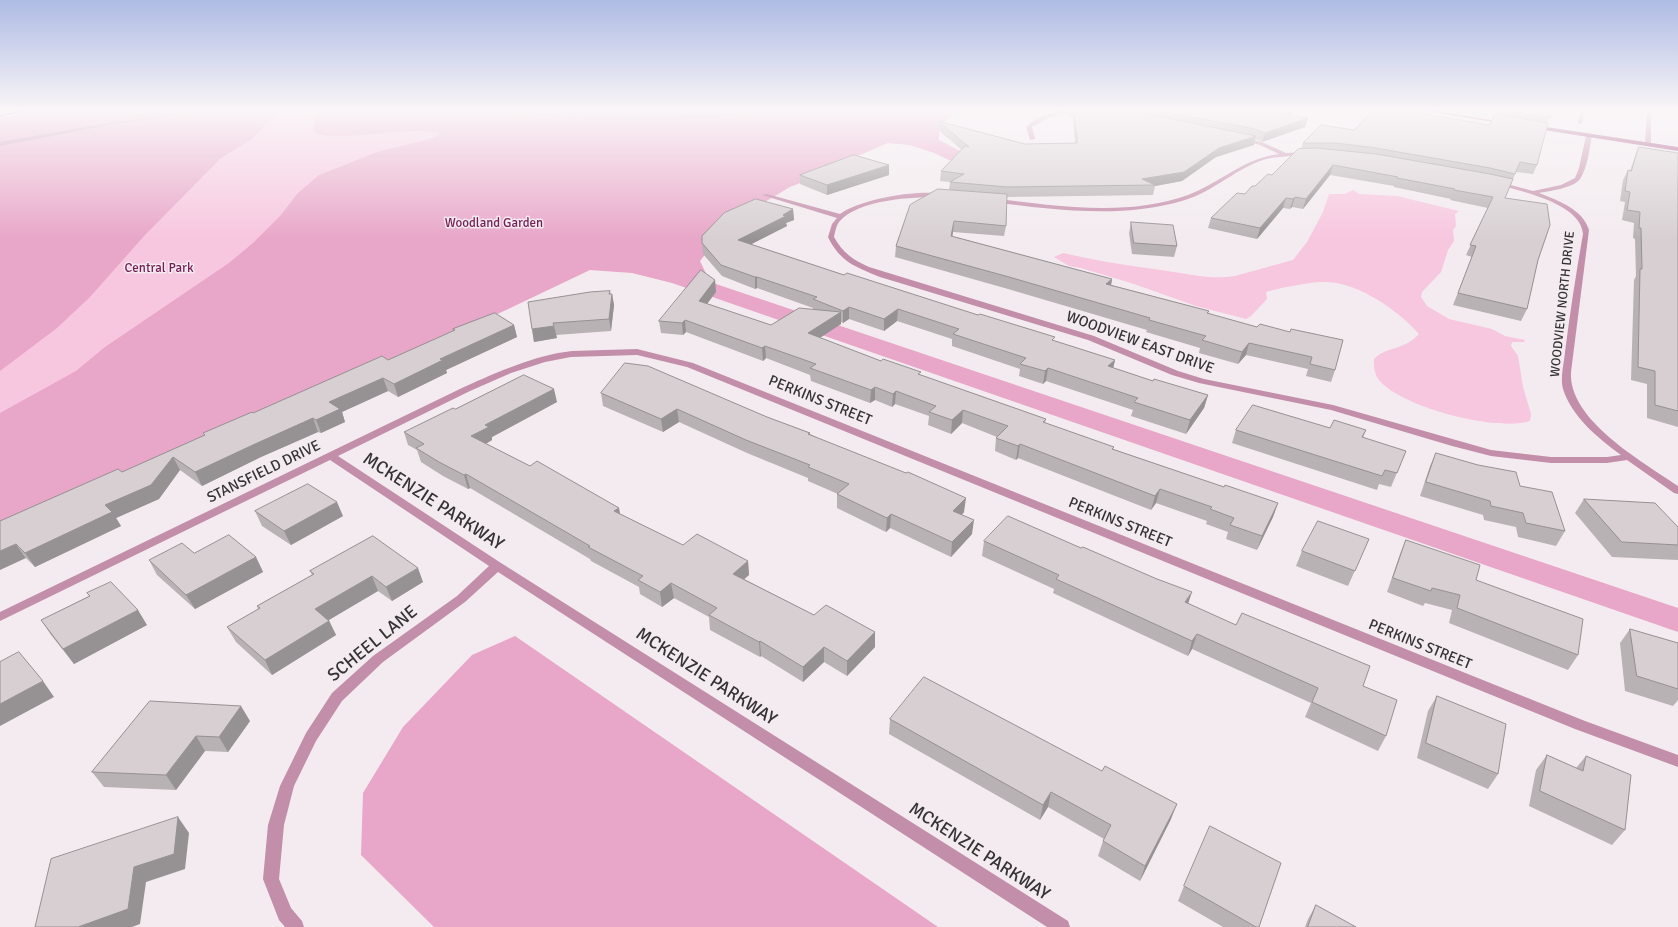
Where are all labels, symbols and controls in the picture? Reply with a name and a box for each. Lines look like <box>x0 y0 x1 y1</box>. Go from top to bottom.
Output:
park label: Woodland Garden <box>445 216 543 232</box>
street label: WOODVIEW NORTH DRIVE <box>1548 230 1578 378</box>
park label: Central Park <box>125 261 193 277</box>
street label: WOODVIEW EAST DRIVE <box>1064 308 1216 378</box>
street label: PERKINS STREET <box>766 372 874 430</box>
street label: STANSFIELD DRIVE <box>204 437 324 507</box>
street label: MCKENZIE PARKWAY <box>358 448 508 556</box>
street label: PERKINS STREET <box>1066 494 1174 552</box>
street label: SCHEEL LANE <box>324 601 422 687</box>
street label: PERKINS STREET <box>1366 616 1474 674</box>
street label: MCKENZIE PARKWAY <box>631 623 781 731</box>
street label: MCKENZIE PARKWAY <box>904 798 1054 906</box>

